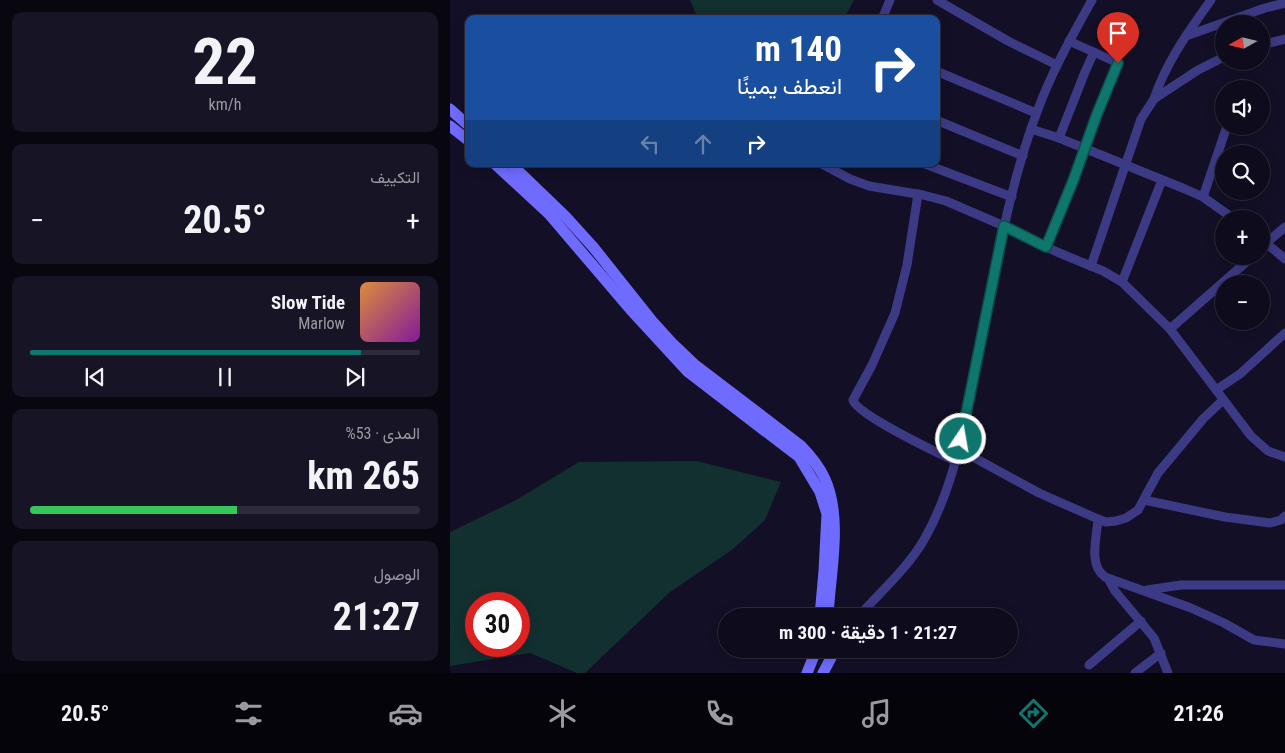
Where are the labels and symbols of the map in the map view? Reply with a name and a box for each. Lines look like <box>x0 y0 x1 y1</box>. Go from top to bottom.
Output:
pin <box>1097 12 1139 63</box>
north arrow <box>1215 15 1270 70</box>
position arrow <box>934 412 986 464</box>
speed limit sign: 30 <box>465 592 530 657</box>

